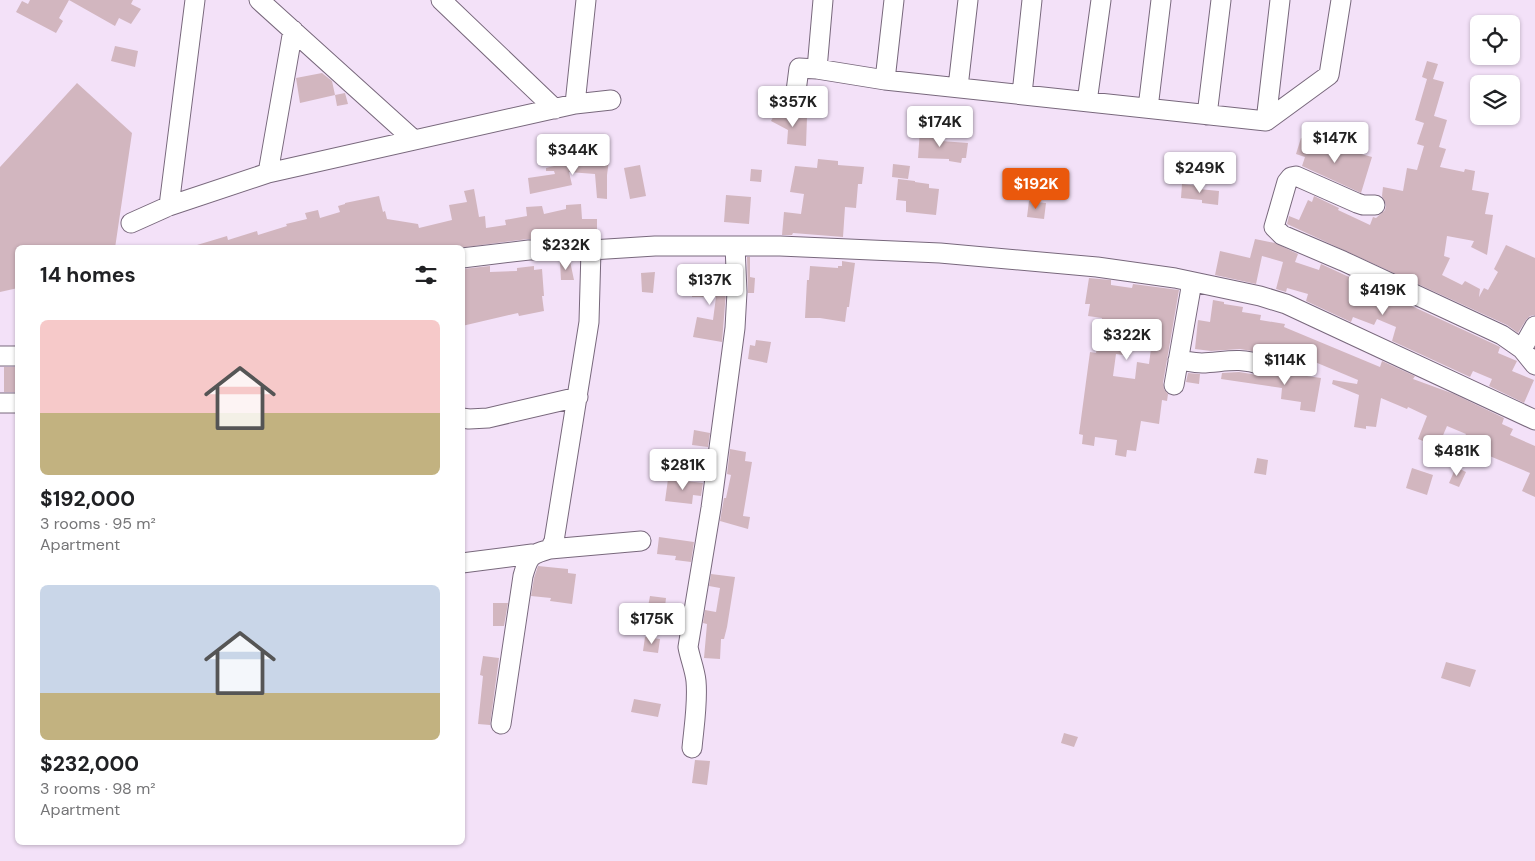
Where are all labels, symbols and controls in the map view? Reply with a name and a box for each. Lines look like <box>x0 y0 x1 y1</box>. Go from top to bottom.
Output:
map controls <box>1470 15 1520 125</box>
button: locate <box>1470 15 1520 65</box>
button: layers <box>1470 75 1520 125</box>
pin: $357K <box>758 86 828 128</box>
text: $357K <box>769 91 817 112</box>
pin: $174K <box>905 106 975 148</box>
text: $174K <box>918 111 962 132</box>
pin: $147K <box>1300 121 1370 164</box>
text: $147K <box>1313 127 1357 148</box>
pin: $344K <box>538 134 608 176</box>
text: $344K <box>548 139 598 160</box>
pin: $249K <box>1165 152 1235 194</box>
text: $249K <box>1175 157 1225 178</box>
pin: $192K <box>1001 168 1071 210</box>
text: $192K <box>1013 173 1059 194</box>
pin: $232K <box>531 228 601 271</box>
text: $232K <box>542 234 590 255</box>
text: 14 homes <box>40 261 136 289</box>
icon: filters <box>412 261 440 289</box>
pin: $137K <box>675 264 745 306</box>
text: $137K <box>688 269 732 290</box>
pin: $419K <box>1348 274 1418 316</box>
text: $419K <box>1360 279 1406 300</box>
pin: $322K <box>1092 318 1162 361</box>
text: $322K <box>1103 324 1151 345</box>
pin: $114K <box>1250 344 1320 386</box>
text: $114K <box>1264 349 1306 370</box>
icon: home <box>195 353 285 443</box>
pin: $481K <box>1422 434 1492 477</box>
text: $481K <box>1434 440 1480 461</box>
pin: $281K <box>648 448 718 491</box>
text: $281K <box>661 454 705 475</box>
text: $192,000 <box>40 485 135 513</box>
text: 3 rooms · 95 m² <box>40 513 156 534</box>
text: Apartment <box>40 534 120 555</box>
pin: $175K <box>617 602 687 645</box>
text: $175K <box>630 608 674 629</box>
icon: home <box>195 618 285 708</box>
text: $232,000 <box>40 750 139 778</box>
text: 3 rooms · 98 m² <box>40 778 156 799</box>
text: Apartment <box>40 799 120 820</box>

